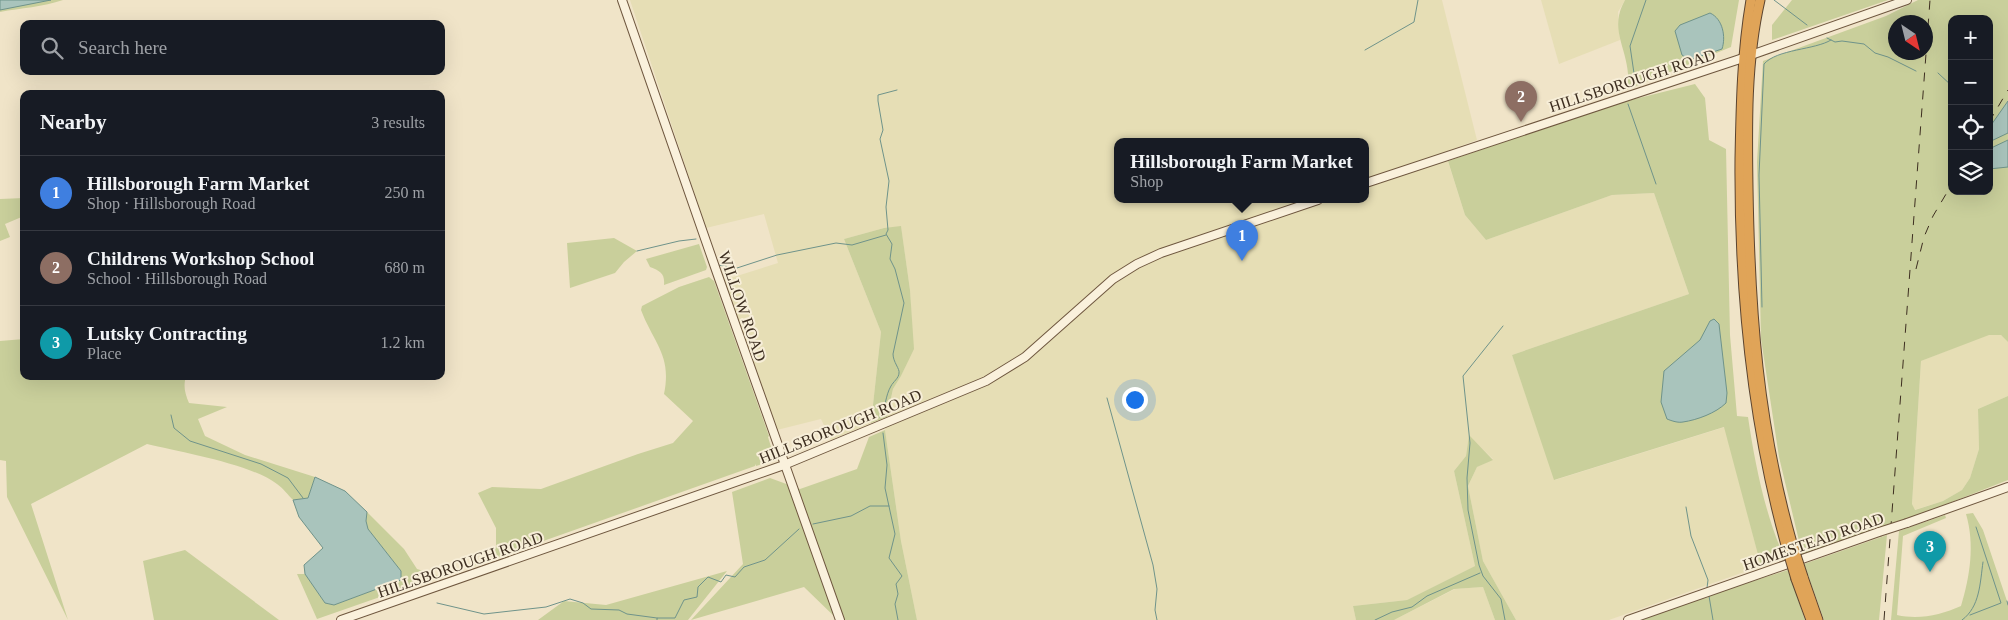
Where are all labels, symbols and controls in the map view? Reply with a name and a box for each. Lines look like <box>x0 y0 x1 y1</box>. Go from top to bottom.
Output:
north arrow <box>1888 15 1933 60</box>
map controls <box>1948 15 1993 195</box>
button: + <box>1948 15 1993 60</box>
search box <box>20 20 445 75</box>
icon: search <box>38 34 66 62</box>
text: Search here <box>78 37 167 58</box>
street label: HILLSBOROUGH ROAD <box>1547 46 1717 115</box>
button: − <box>1948 60 1993 105</box>
pin: 2 <box>1505 81 1537 122</box>
button: locate <box>1948 105 1993 150</box>
text: Nearby <box>40 110 107 134</box>
text: 3 results <box>371 114 425 131</box>
popup <box>1114 138 1369 203</box>
button: layers <box>1948 150 1993 195</box>
text: Hillsborough Farm Market <box>1130 151 1353 172</box>
text: Hillsborough Farm Market <box>87 173 309 194</box>
text: Shop <box>1130 173 1163 190</box>
text: 1 <box>52 184 60 201</box>
text: 250 m <box>385 184 425 201</box>
text: Shop · Hillsborough Road <box>87 195 255 212</box>
pin: 1 <box>1226 220 1258 261</box>
text: Childrens Workshop School <box>87 248 314 269</box>
street label: WILLOW ROAD <box>716 249 769 364</box>
text: 2 <box>52 259 60 276</box>
text: 680 m <box>385 259 425 276</box>
text: School · Hillsborough Road <box>87 270 267 287</box>
text: Lutsky Contracting <box>87 323 247 344</box>
text: 3 <box>52 334 60 351</box>
text: 1.2 km <box>381 334 425 351</box>
text: Place <box>87 345 122 362</box>
street label: HILLSBOROUGH ROAD <box>756 386 924 467</box>
your location <box>1122 387 1148 413</box>
street label: HOMESTEAD ROAD <box>1740 509 1886 574</box>
street label: HILLSBOROUGH ROAD <box>375 528 545 601</box>
pin: 3 <box>1914 531 1946 572</box>

